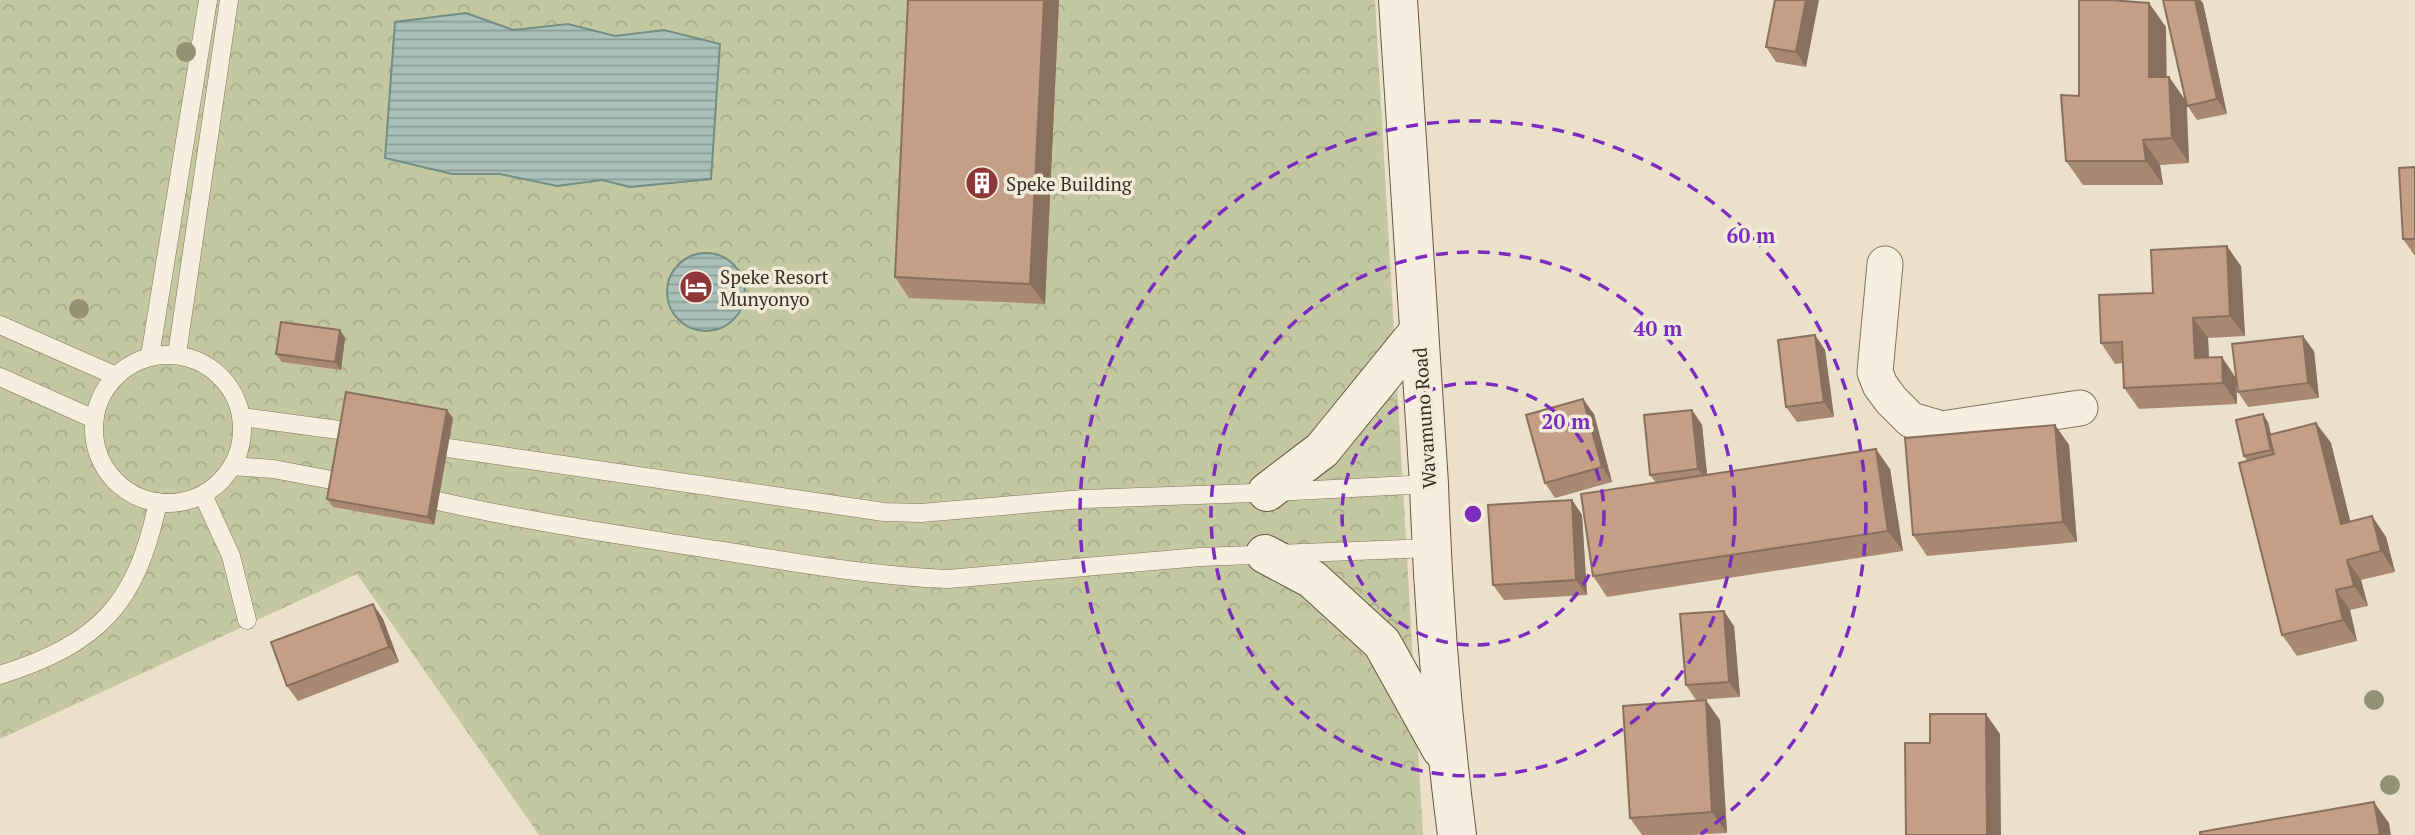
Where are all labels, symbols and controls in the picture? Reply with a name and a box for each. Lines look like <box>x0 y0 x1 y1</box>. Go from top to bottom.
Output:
building icon: Speke Building <box>963 164 1001 202</box>
place label: Speke Building <box>1006 171 1133 196</box>
text: 60 m <box>1727 221 1776 249</box>
place label: Speke Resort Munyonyo <box>720 264 829 311</box>
hotel icon: Speke Resort Munyonyo <box>677 268 715 306</box>
text: 40 m <box>1634 314 1683 342</box>
street label: Wavamuno Road <box>1407 346 1441 489</box>
text: 20 m <box>1542 407 1591 435</box>
centre of rings <box>1461 502 1485 526</box>

